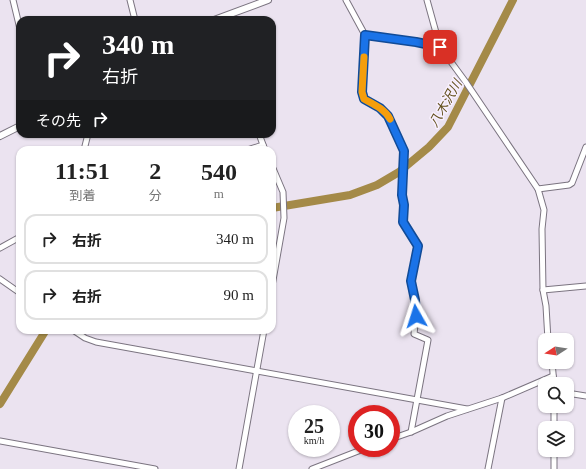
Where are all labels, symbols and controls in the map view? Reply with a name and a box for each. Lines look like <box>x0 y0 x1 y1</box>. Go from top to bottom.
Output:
text: 340 m <box>102 29 174 60</box>
pin <box>423 30 457 64</box>
icon: right <box>36 32 88 84</box>
icon: arrive <box>429 36 451 58</box>
text: 右折 <box>102 67 138 87</box>
water label: 八木沢川 <box>426 75 466 130</box>
icon: right <box>89 108 111 130</box>
text: その先 <box>36 113 81 129</box>
text: 11:51 <box>55 158 110 184</box>
text: 2 <box>149 158 161 184</box>
text: 540 <box>201 159 237 185</box>
text: m <box>214 186 224 201</box>
text: 到着 <box>69 188 95 203</box>
text: 分 <box>149 188 162 203</box>
icon: right <box>38 228 60 250</box>
text: 340 m <box>216 231 254 247</box>
text: 右折 <box>72 233 102 249</box>
icon: right <box>38 284 60 306</box>
text: 90 m <box>224 287 254 303</box>
text: 右折 <box>72 289 102 305</box>
position arrow <box>395 295 437 337</box>
north arrow <box>538 333 574 369</box>
map controls <box>538 333 574 457</box>
button: search <box>538 377 574 413</box>
speed limit sign: 30 <box>348 405 400 457</box>
text: 25 <box>304 415 324 437</box>
button: layers <box>538 421 574 457</box>
text: km/h <box>304 435 324 446</box>

